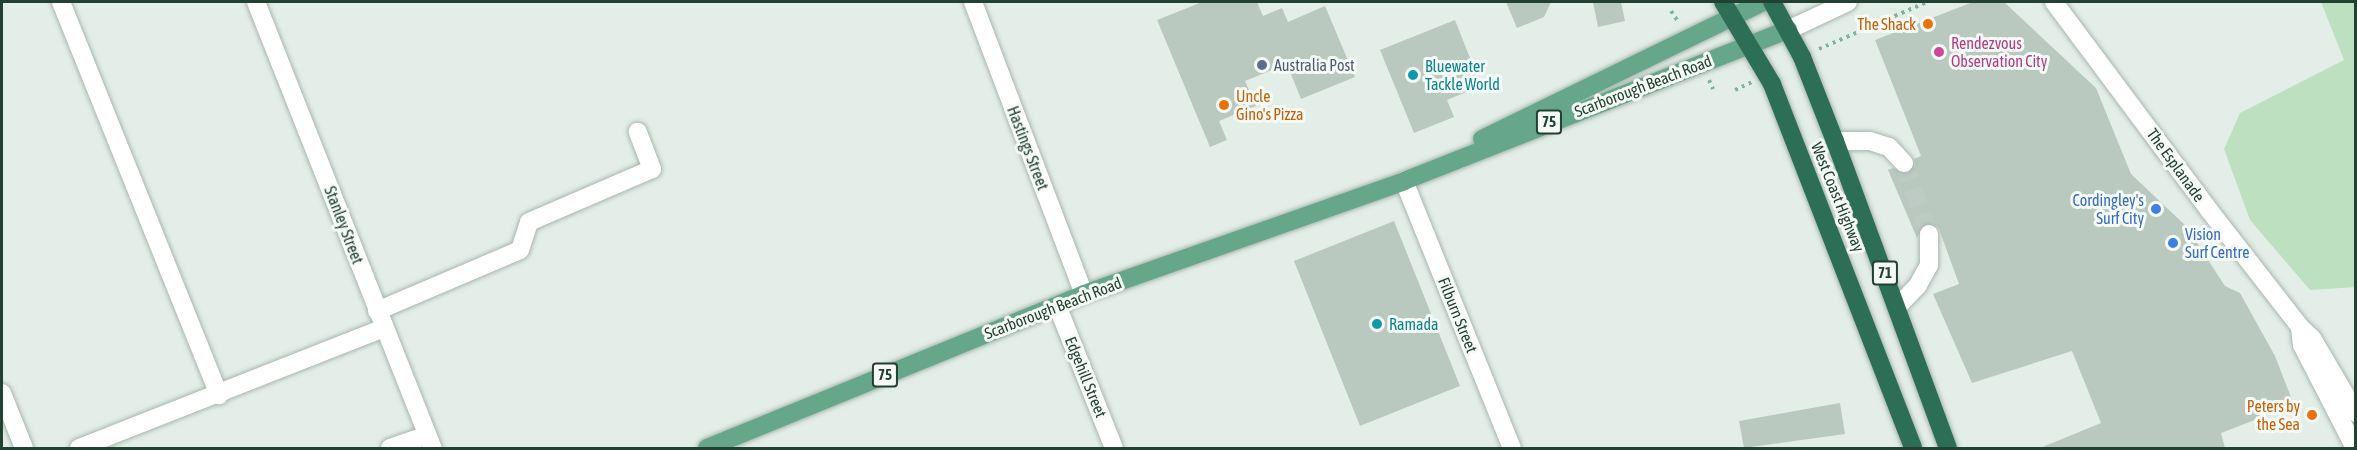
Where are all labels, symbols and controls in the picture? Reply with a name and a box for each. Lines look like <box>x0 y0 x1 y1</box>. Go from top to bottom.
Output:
place label: The Shack <box>1857 14 1916 34</box>
marker: The Shack <box>1921 17 1935 31</box>
place label: Rendezvous Observation City <box>1951 33 2047 71</box>
marker: Rendezvous Observation City <box>1932 45 1946 59</box>
street label: Scarborough Beach Road <box>1572 51 1714 121</box>
place label: Australia Post <box>1274 55 1355 75</box>
place label: Bluewater Tackle World <box>1425 56 1500 94</box>
marker: Australia Post <box>1255 58 1269 72</box>
marker: Bluewater Tackle World <box>1406 68 1420 82</box>
place label: Uncle Gino's Pizza <box>1236 86 1303 124</box>
marker: Uncle Gino's Pizza <box>1217 98 1231 112</box>
street label: Hastings Street <box>1003 103 1053 193</box>
road number: 75 <box>1536 110 1562 134</box>
street label: The Esplanade <box>2143 125 2209 205</box>
street label: West Coast Highway <box>1807 139 1869 255</box>
street label: Stanley Street <box>320 183 368 267</box>
place label: Cordingley's Surf City <box>2073 190 2144 228</box>
marker: Cordingley's Surf City <box>2149 202 2163 216</box>
place label: Vision Surf Centre <box>2185 224 2249 262</box>
marker: Vision Surf Centre <box>2166 236 2180 250</box>
road number: 71 <box>1872 261 1898 285</box>
street label: Scarborough Beach Road <box>982 273 1124 343</box>
street label: Filburn Street <box>1434 275 1482 355</box>
place label: Ramada <box>1389 314 1438 334</box>
marker: Ramada <box>1370 317 1384 331</box>
street label: Edgehill Street <box>1061 334 1111 420</box>
road number: 75 <box>872 363 898 387</box>
place label: Peters by the Sea <box>2247 396 2300 434</box>
marker: Peters by the Sea <box>2305 408 2319 422</box>

